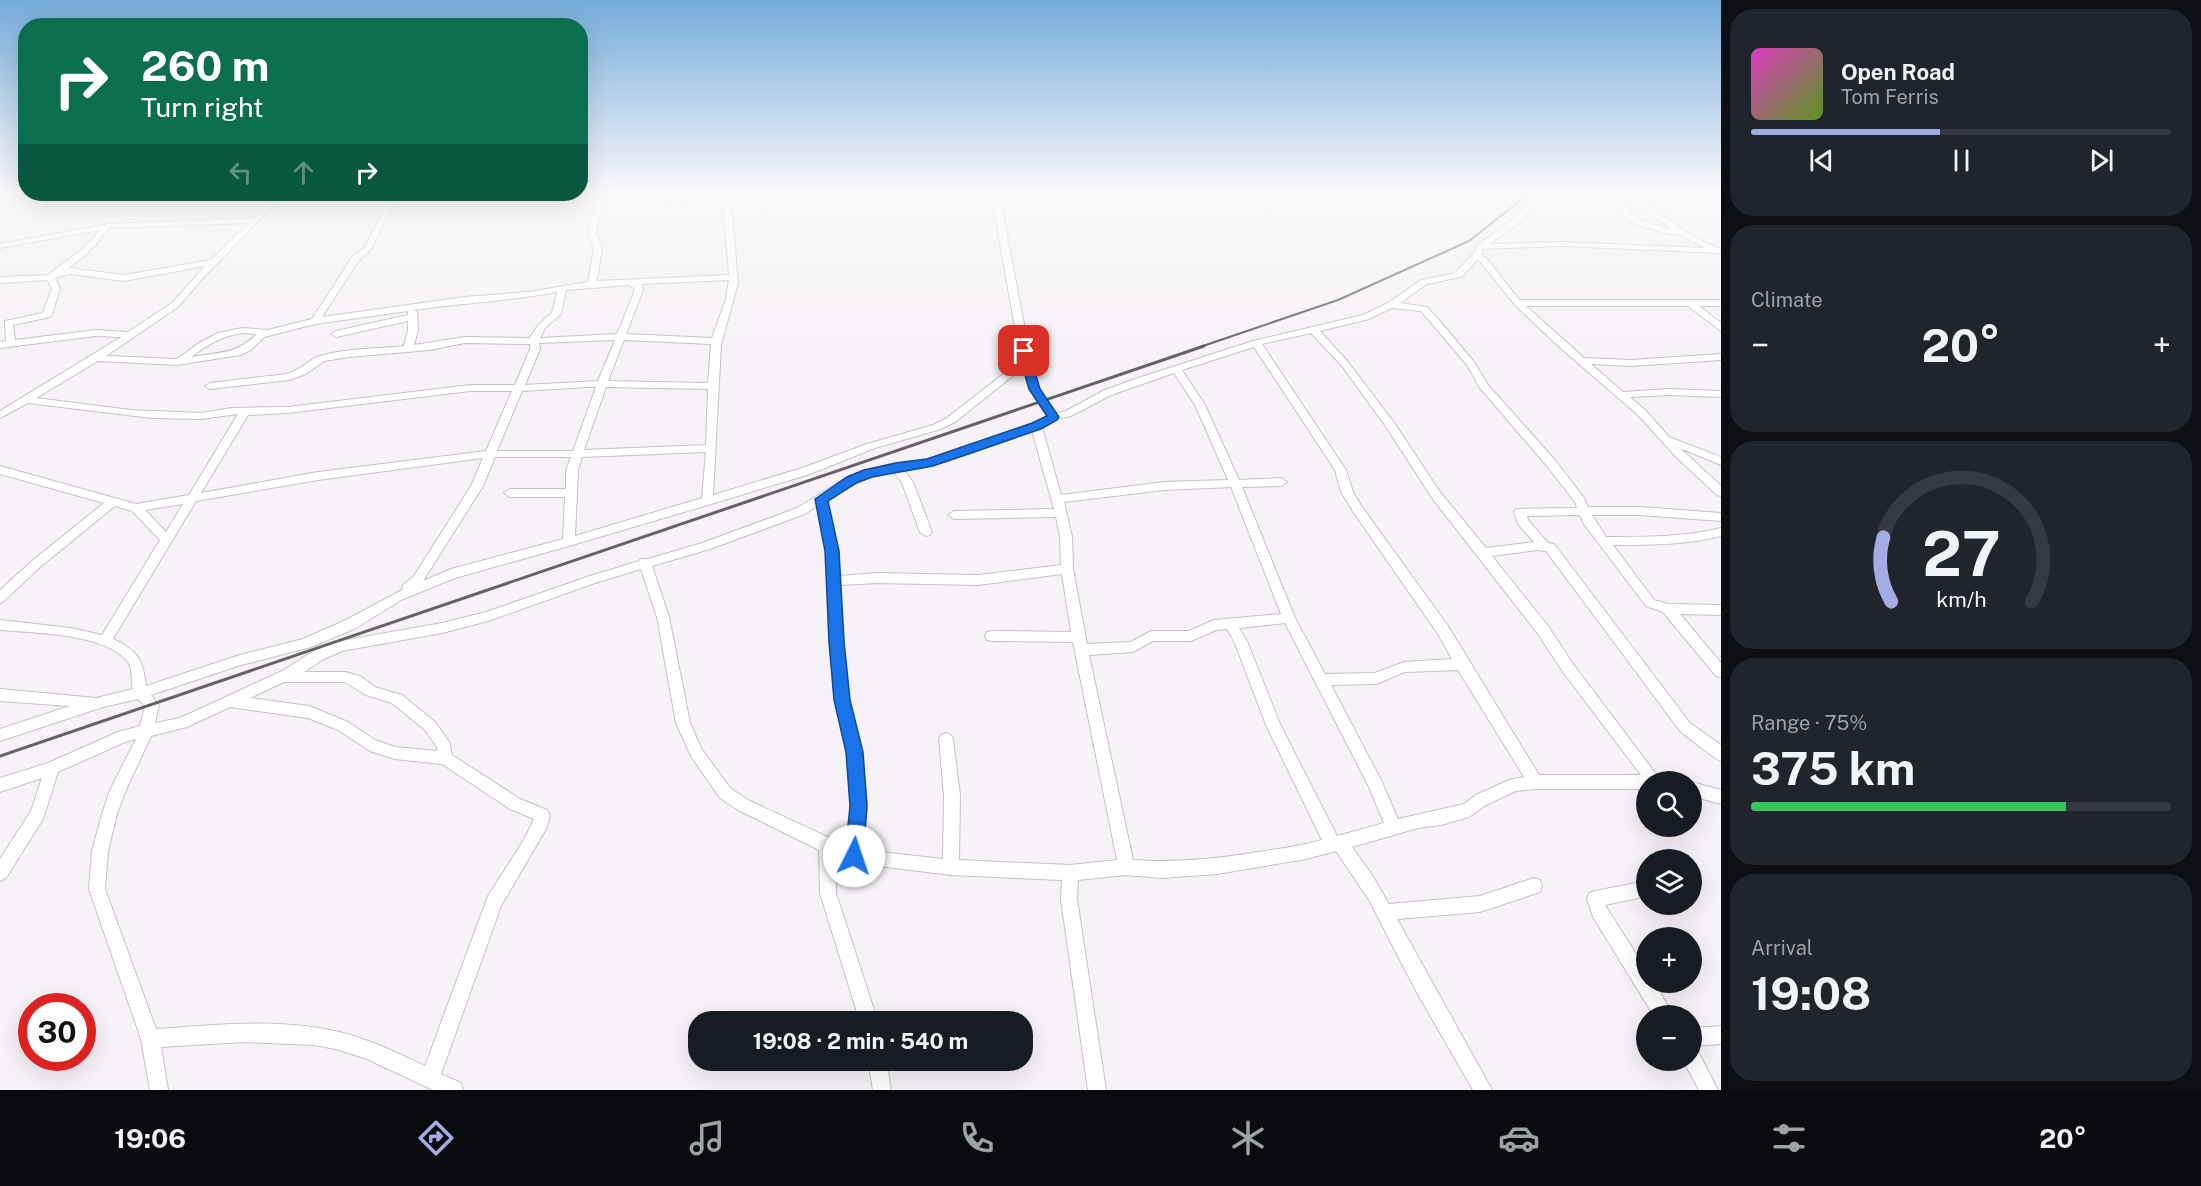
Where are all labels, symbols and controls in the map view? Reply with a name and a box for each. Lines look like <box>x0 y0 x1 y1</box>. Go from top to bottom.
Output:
text: 260 m <box>141 41 269 90</box>
icon: right <box>42 42 120 120</box>
text: Open Road <box>1841 59 1955 85</box>
text: Tom Ferris <box>1841 85 1939 109</box>
text: Turn right <box>141 91 264 123</box>
icon: previous <box>1805 144 1838 177</box>
icon: pause <box>1945 144 1978 177</box>
icon: next <box>2085 144 2118 177</box>
icon: left <box>224 156 257 189</box>
icon: ahead <box>287 156 320 189</box>
icon: right <box>350 156 383 189</box>
text: Climate <box>1751 288 1823 312</box>
text: 20° <box>1922 319 2000 372</box>
pin <box>998 325 1049 376</box>
text: − <box>1751 326 1769 364</box>
text: + <box>2153 326 2171 364</box>
icon: arrive <box>1007 334 1040 367</box>
text: 27 <box>1922 517 2000 590</box>
text: km/h <box>1936 587 1986 612</box>
text: Range · 75% <box>1751 711 1867 735</box>
text: 375 km <box>1751 742 1915 795</box>
map controls <box>1636 771 1702 1071</box>
button: search <box>1636 771 1702 837</box>
position arrow <box>822 824 886 888</box>
button: layers <box>1636 849 1702 915</box>
button: + <box>1636 927 1702 993</box>
text: Arrival <box>1751 936 1813 960</box>
text: 19:08 <box>1751 967 1871 1020</box>
speed limit sign: 30 <box>18 993 96 1071</box>
button: − <box>1636 1005 1702 1071</box>
text: 19:08 · 2 min · 540 m <box>753 1028 968 1054</box>
icon: directions <box>415 1117 457 1159</box>
icon: music <box>686 1117 728 1159</box>
icon: phone <box>956 1117 998 1159</box>
icon: climate <box>1227 1117 1269 1159</box>
icon: car <box>1498 1117 1540 1159</box>
icon: filters <box>1768 1117 1810 1159</box>
text: 19:06 <box>114 1122 186 1154</box>
text: 20° <box>2039 1122 2087 1154</box>

